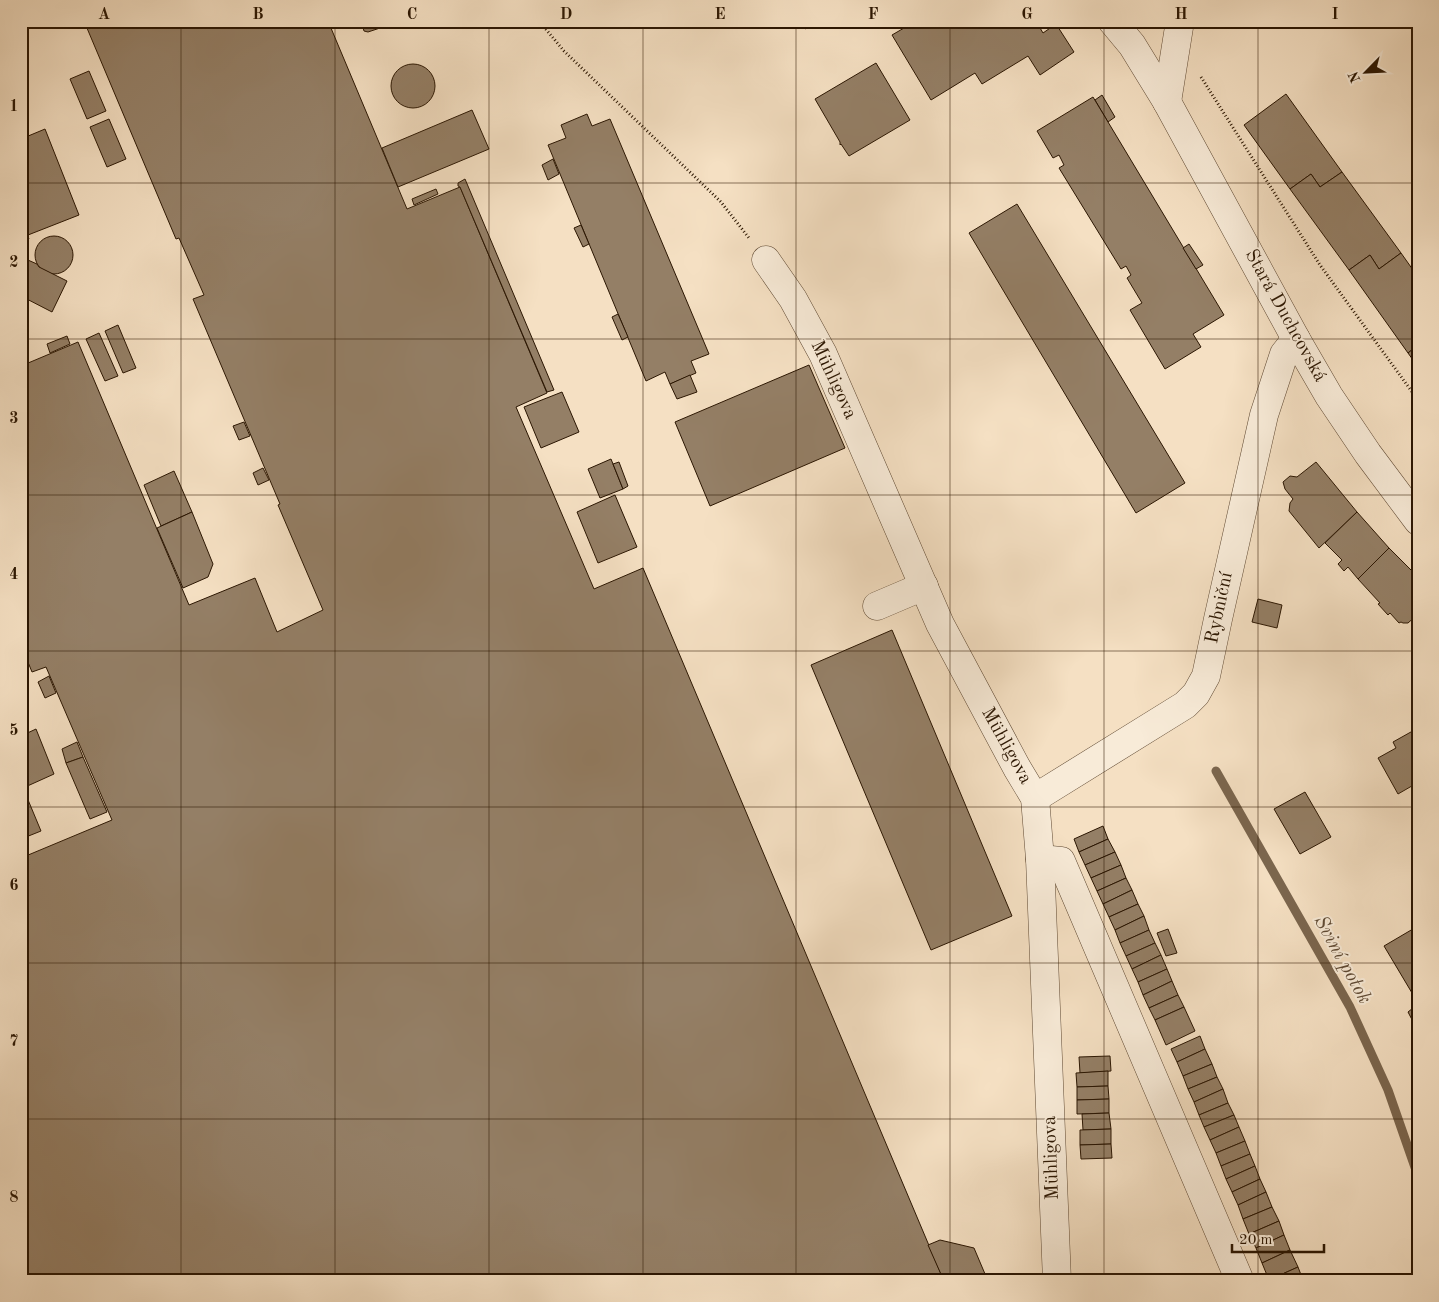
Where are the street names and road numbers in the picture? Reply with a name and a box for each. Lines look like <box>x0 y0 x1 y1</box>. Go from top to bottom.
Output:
street label: Stará Duchcovská <box>1241 247 1330 386</box>
street label: Mühligova <box>807 338 860 423</box>
street label: Rybniční <box>1203 570 1237 645</box>
street label: Mühligova <box>977 704 1035 788</box>
street label: Mühligova <box>1041 1115 1063 1201</box>

